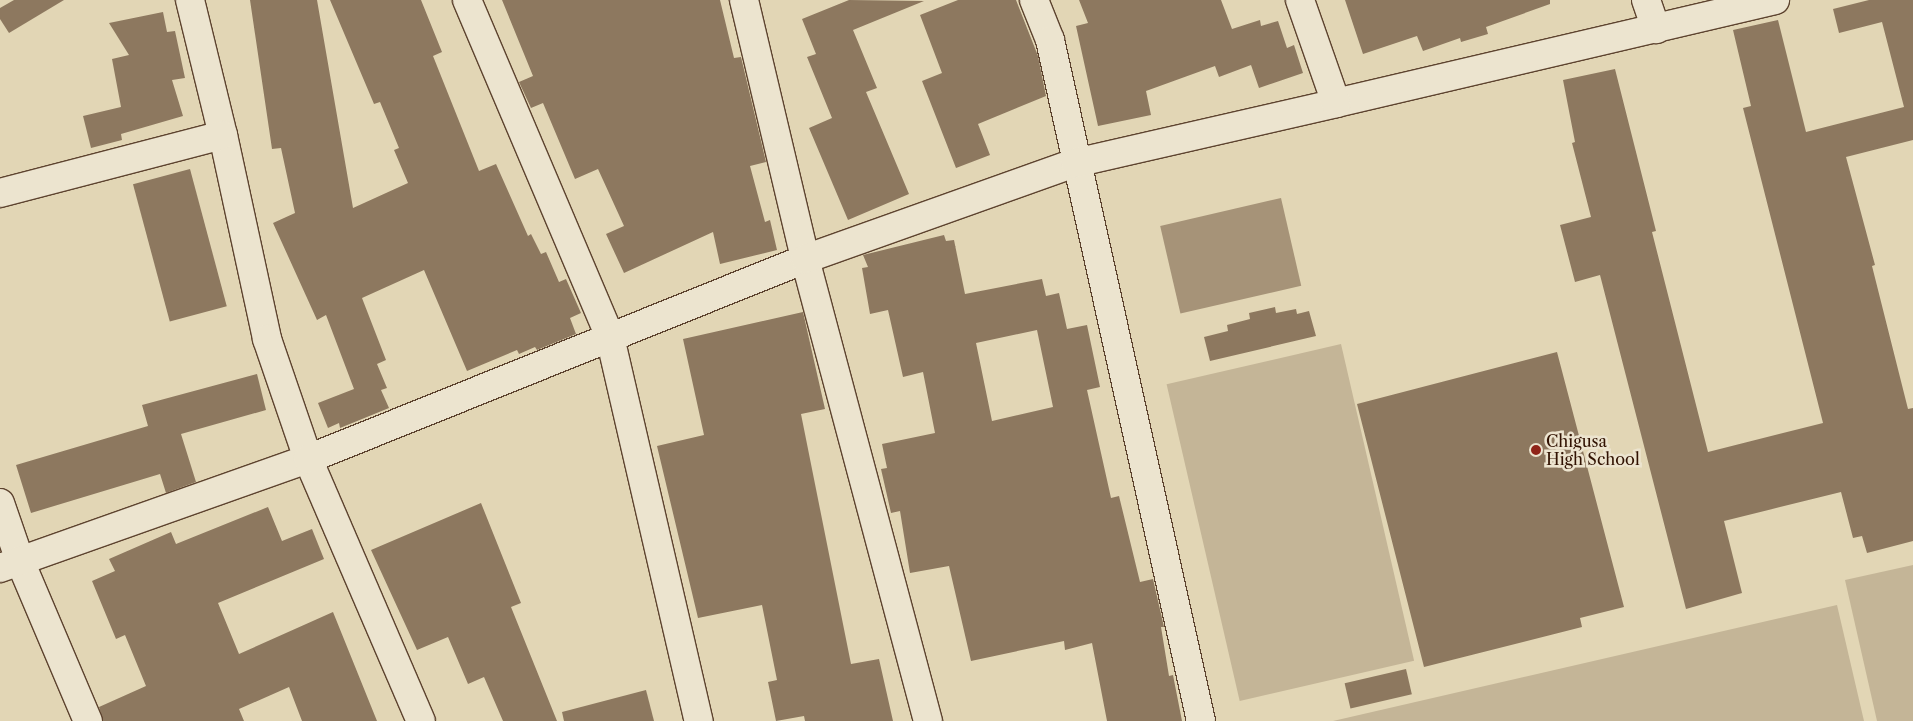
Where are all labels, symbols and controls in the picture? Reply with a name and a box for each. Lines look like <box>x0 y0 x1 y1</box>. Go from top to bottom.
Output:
place label: Chigusa High School <box>1546 431 1640 469</box>
marker: Chigusa High School <box>1530 444 1542 456</box>

